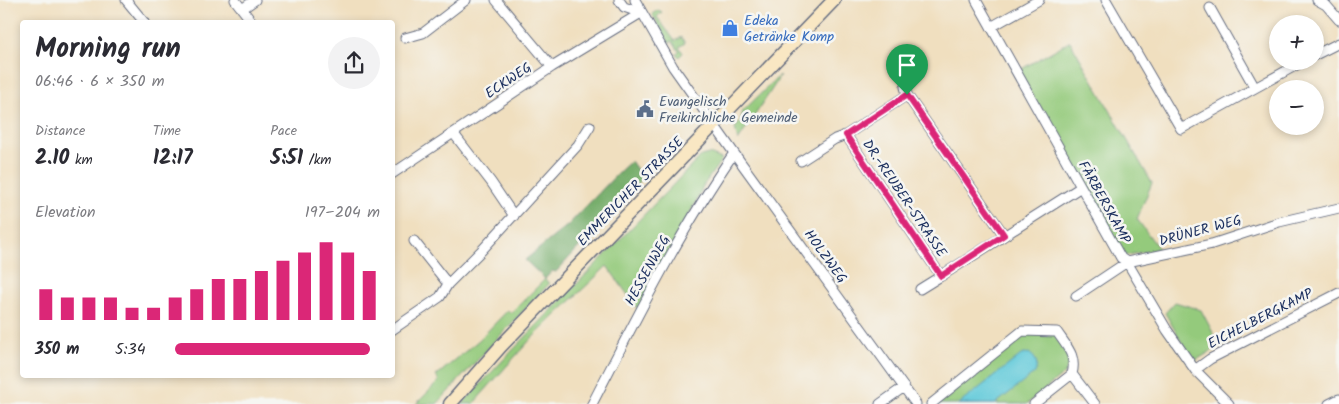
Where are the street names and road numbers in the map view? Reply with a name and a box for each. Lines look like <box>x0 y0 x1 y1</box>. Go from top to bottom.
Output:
street label: ECKWEG <box>481 57 536 105</box>
street label: EMMERICHER STRASSE <box>572 131 690 252</box>
street label: DR.-REUBER-STRASSE <box>856 135 952 263</box>
street label: FÄRBERSKAMP <box>1072 157 1136 248</box>
street label: DRÜNER WEG <box>1157 209 1244 253</box>
street label: HOLZWEG <box>798 225 852 288</box>
street label: HESSENWEG <box>619 231 676 310</box>
street label: EICHELBERGKAMP <box>1204 283 1317 355</box>

